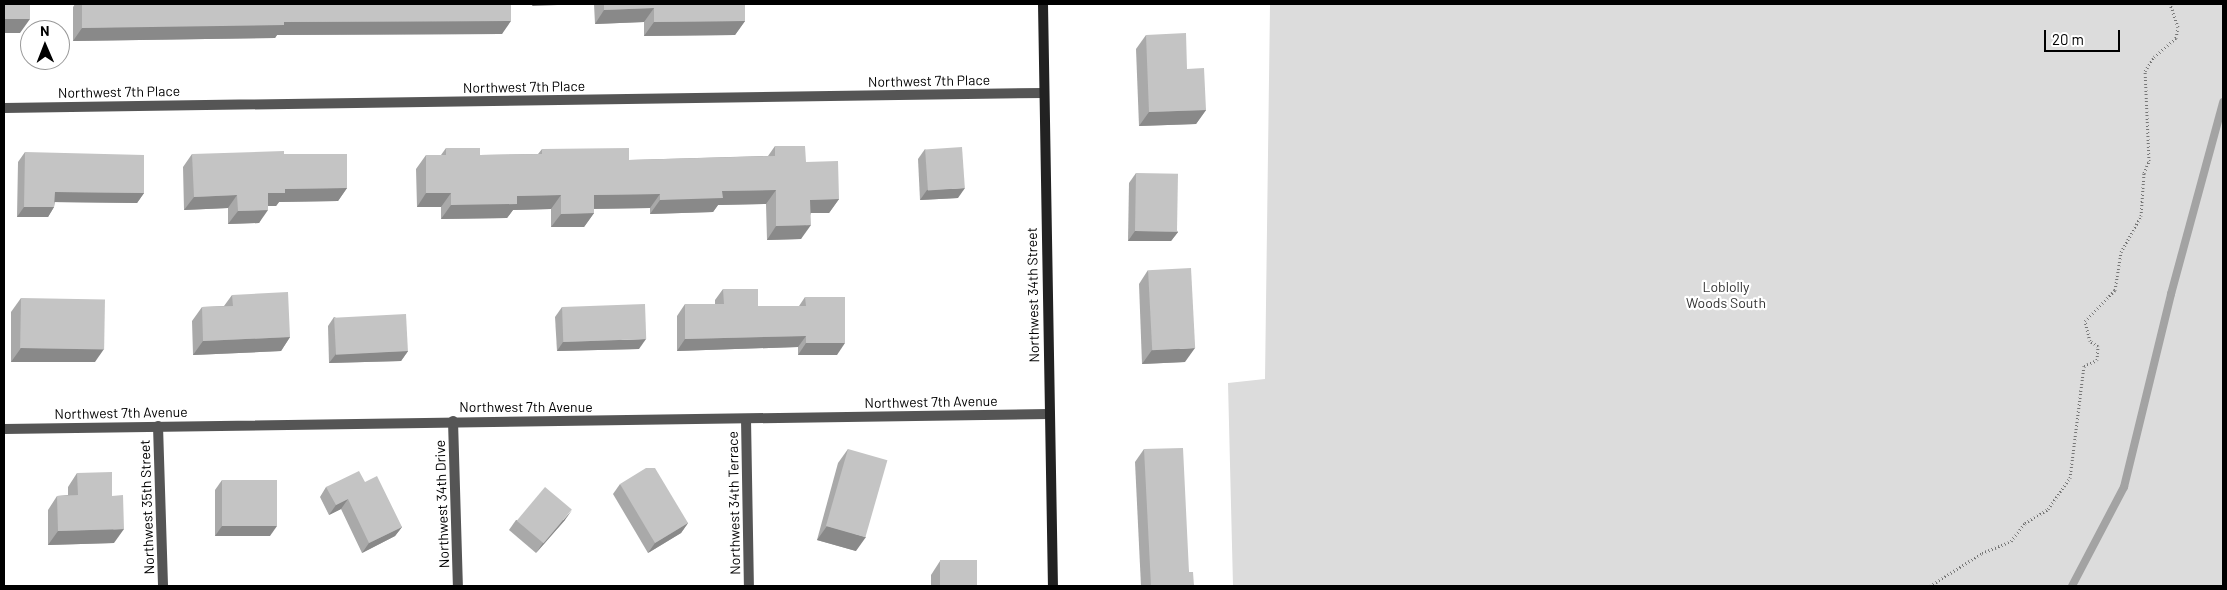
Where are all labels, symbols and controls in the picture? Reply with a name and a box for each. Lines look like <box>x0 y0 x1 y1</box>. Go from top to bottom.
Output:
north arrow <box>20 20 70 70</box>
scale bar <box>2047 20 2123 52</box>
text: N <box>40 22 50 39</box>
text: 20 m <box>2052 30 2084 48</box>
street label: Northwest 7th Place <box>868 72 990 90</box>
street label: Northwest 7th Place <box>463 78 585 96</box>
street label: Northwest 7th Place <box>58 83 180 101</box>
street label: Northwest 34th Street <box>1023 227 1043 363</box>
park label: Loblolly Woods South <box>1686 279 1766 312</box>
street label: Northwest 7th Avenue <box>864 392 998 412</box>
street label: Northwest 7th Avenue <box>459 399 593 415</box>
street label: Northwest 7th Avenue <box>54 403 188 423</box>
street label: Northwest 34th Terrace <box>724 431 744 575</box>
street label: Northwest 35th Street <box>136 439 158 575</box>
street label: Northwest 34th Drive <box>431 440 453 568</box>

